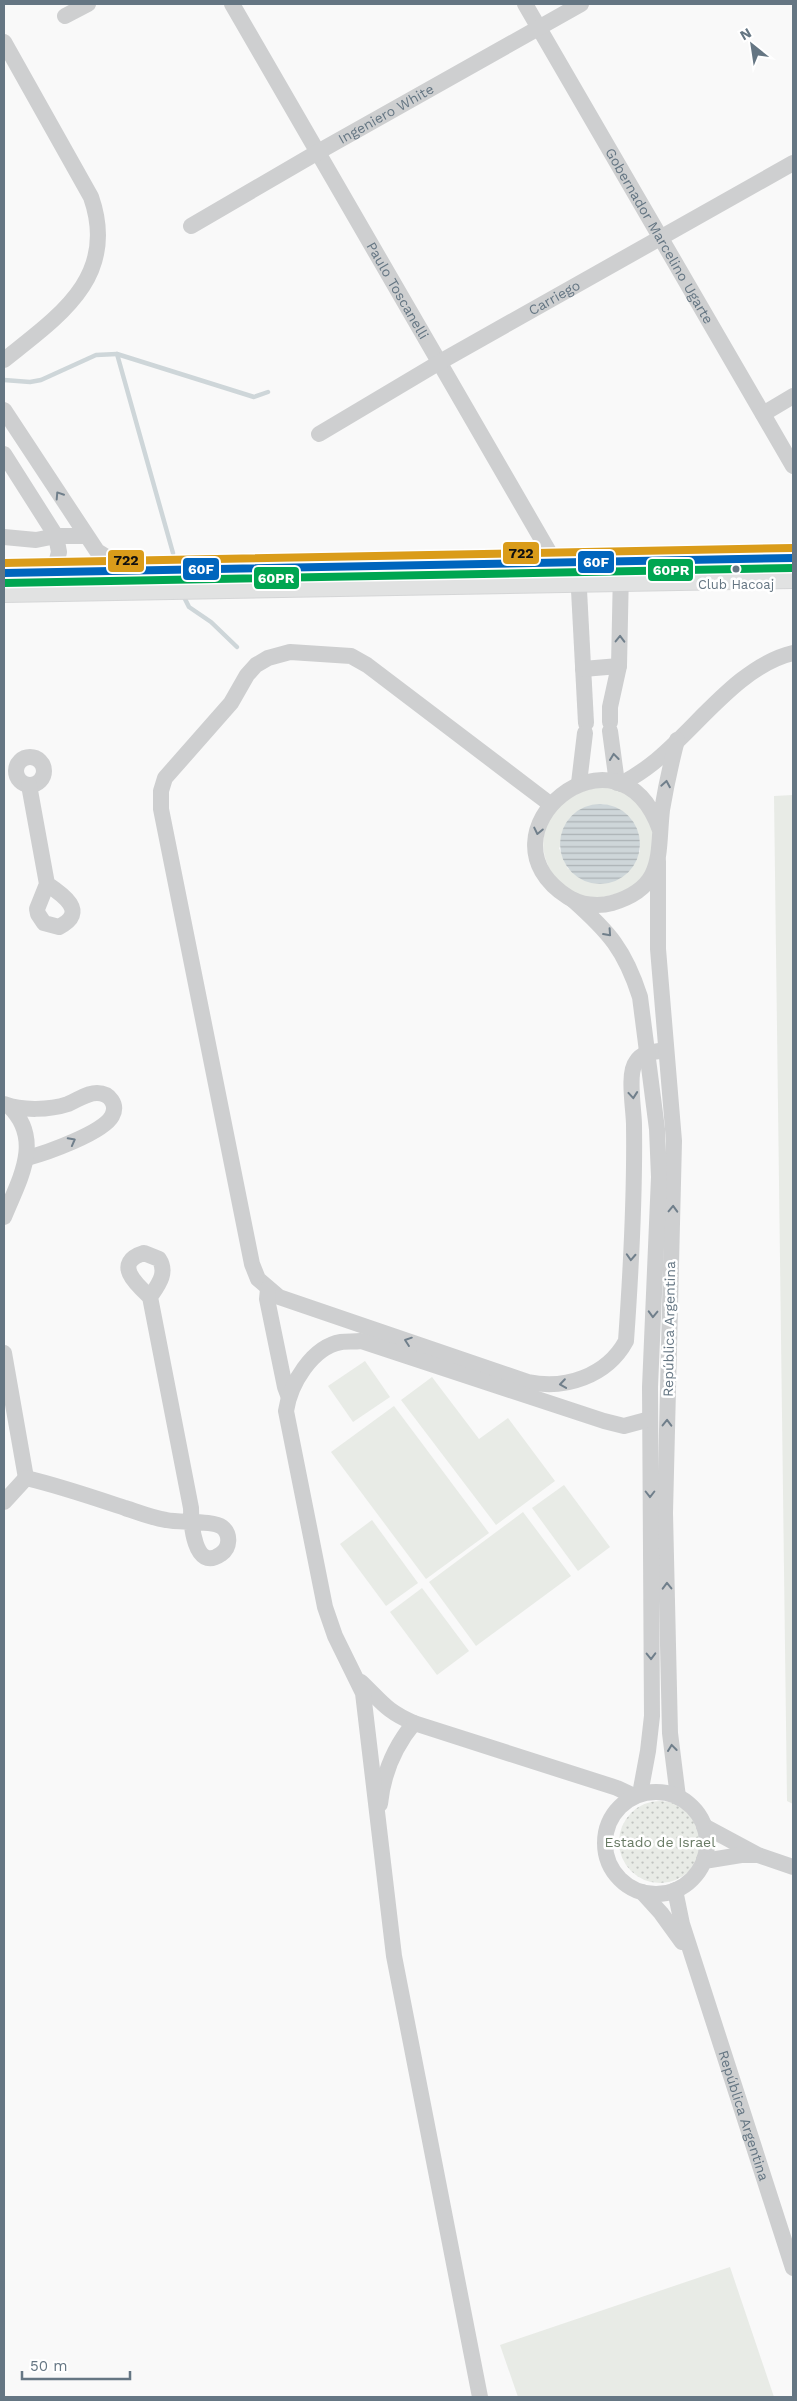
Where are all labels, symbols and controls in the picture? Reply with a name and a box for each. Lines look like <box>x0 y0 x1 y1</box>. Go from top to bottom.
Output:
north arrow <box>727 20 777 70</box>
text: N <box>737 24 754 43</box>
street label: Ingeniero White <box>335 81 437 147</box>
street label: Gobernador Marcelino Ugarte <box>602 145 717 327</box>
street label: Paulo Toscanelli <box>363 239 432 342</box>
street label: Carriego <box>526 277 583 318</box>
one-way arrow <box>55 491 65 500</box>
line badge: 722 <box>502 541 540 565</box>
text: 722 <box>508 545 534 561</box>
line badge: 722 <box>107 549 145 573</box>
line badge: 60F <box>577 550 615 574</box>
text: 722 <box>113 552 139 568</box>
text: 60F <box>583 554 610 570</box>
line badge: 60F <box>182 557 220 581</box>
line badge: 60PR <box>647 558 694 582</box>
text: 60F <box>188 561 215 577</box>
text: 60PR <box>653 562 690 578</box>
marker: Club Hacoaj <box>731 564 741 574</box>
line badge: 60PR <box>253 566 300 590</box>
text: 60PR <box>258 570 295 586</box>
place label: Club Hacoaj <box>698 577 774 592</box>
one-way arrow <box>615 635 625 643</box>
one-way arrow <box>609 753 620 761</box>
one-way arrow <box>661 780 671 789</box>
one-way arrow <box>533 827 543 836</box>
one-way arrow <box>602 928 611 937</box>
one-way arrow <box>627 1091 638 1099</box>
one-way arrow <box>67 1138 76 1148</box>
one-way arrow <box>668 1204 678 1212</box>
one-way arrow <box>625 1254 636 1262</box>
street label: República Argentina <box>660 1261 678 1397</box>
one-way arrow <box>648 1310 659 1318</box>
one-way arrow <box>404 1336 413 1346</box>
one-way arrow <box>559 1378 568 1388</box>
one-way arrow <box>662 1419 672 1427</box>
one-way arrow <box>645 1490 655 1498</box>
one-way arrow <box>661 1582 672 1590</box>
one-way arrow <box>646 1653 656 1661</box>
one-way arrow <box>667 1744 678 1752</box>
park label: Estado de Israel <box>605 1834 716 1850</box>
street label: República Argentina <box>715 2048 772 2183</box>
scale bar <box>22 2348 130 2380</box>
text: 50 m <box>30 2357 67 2375</box>

